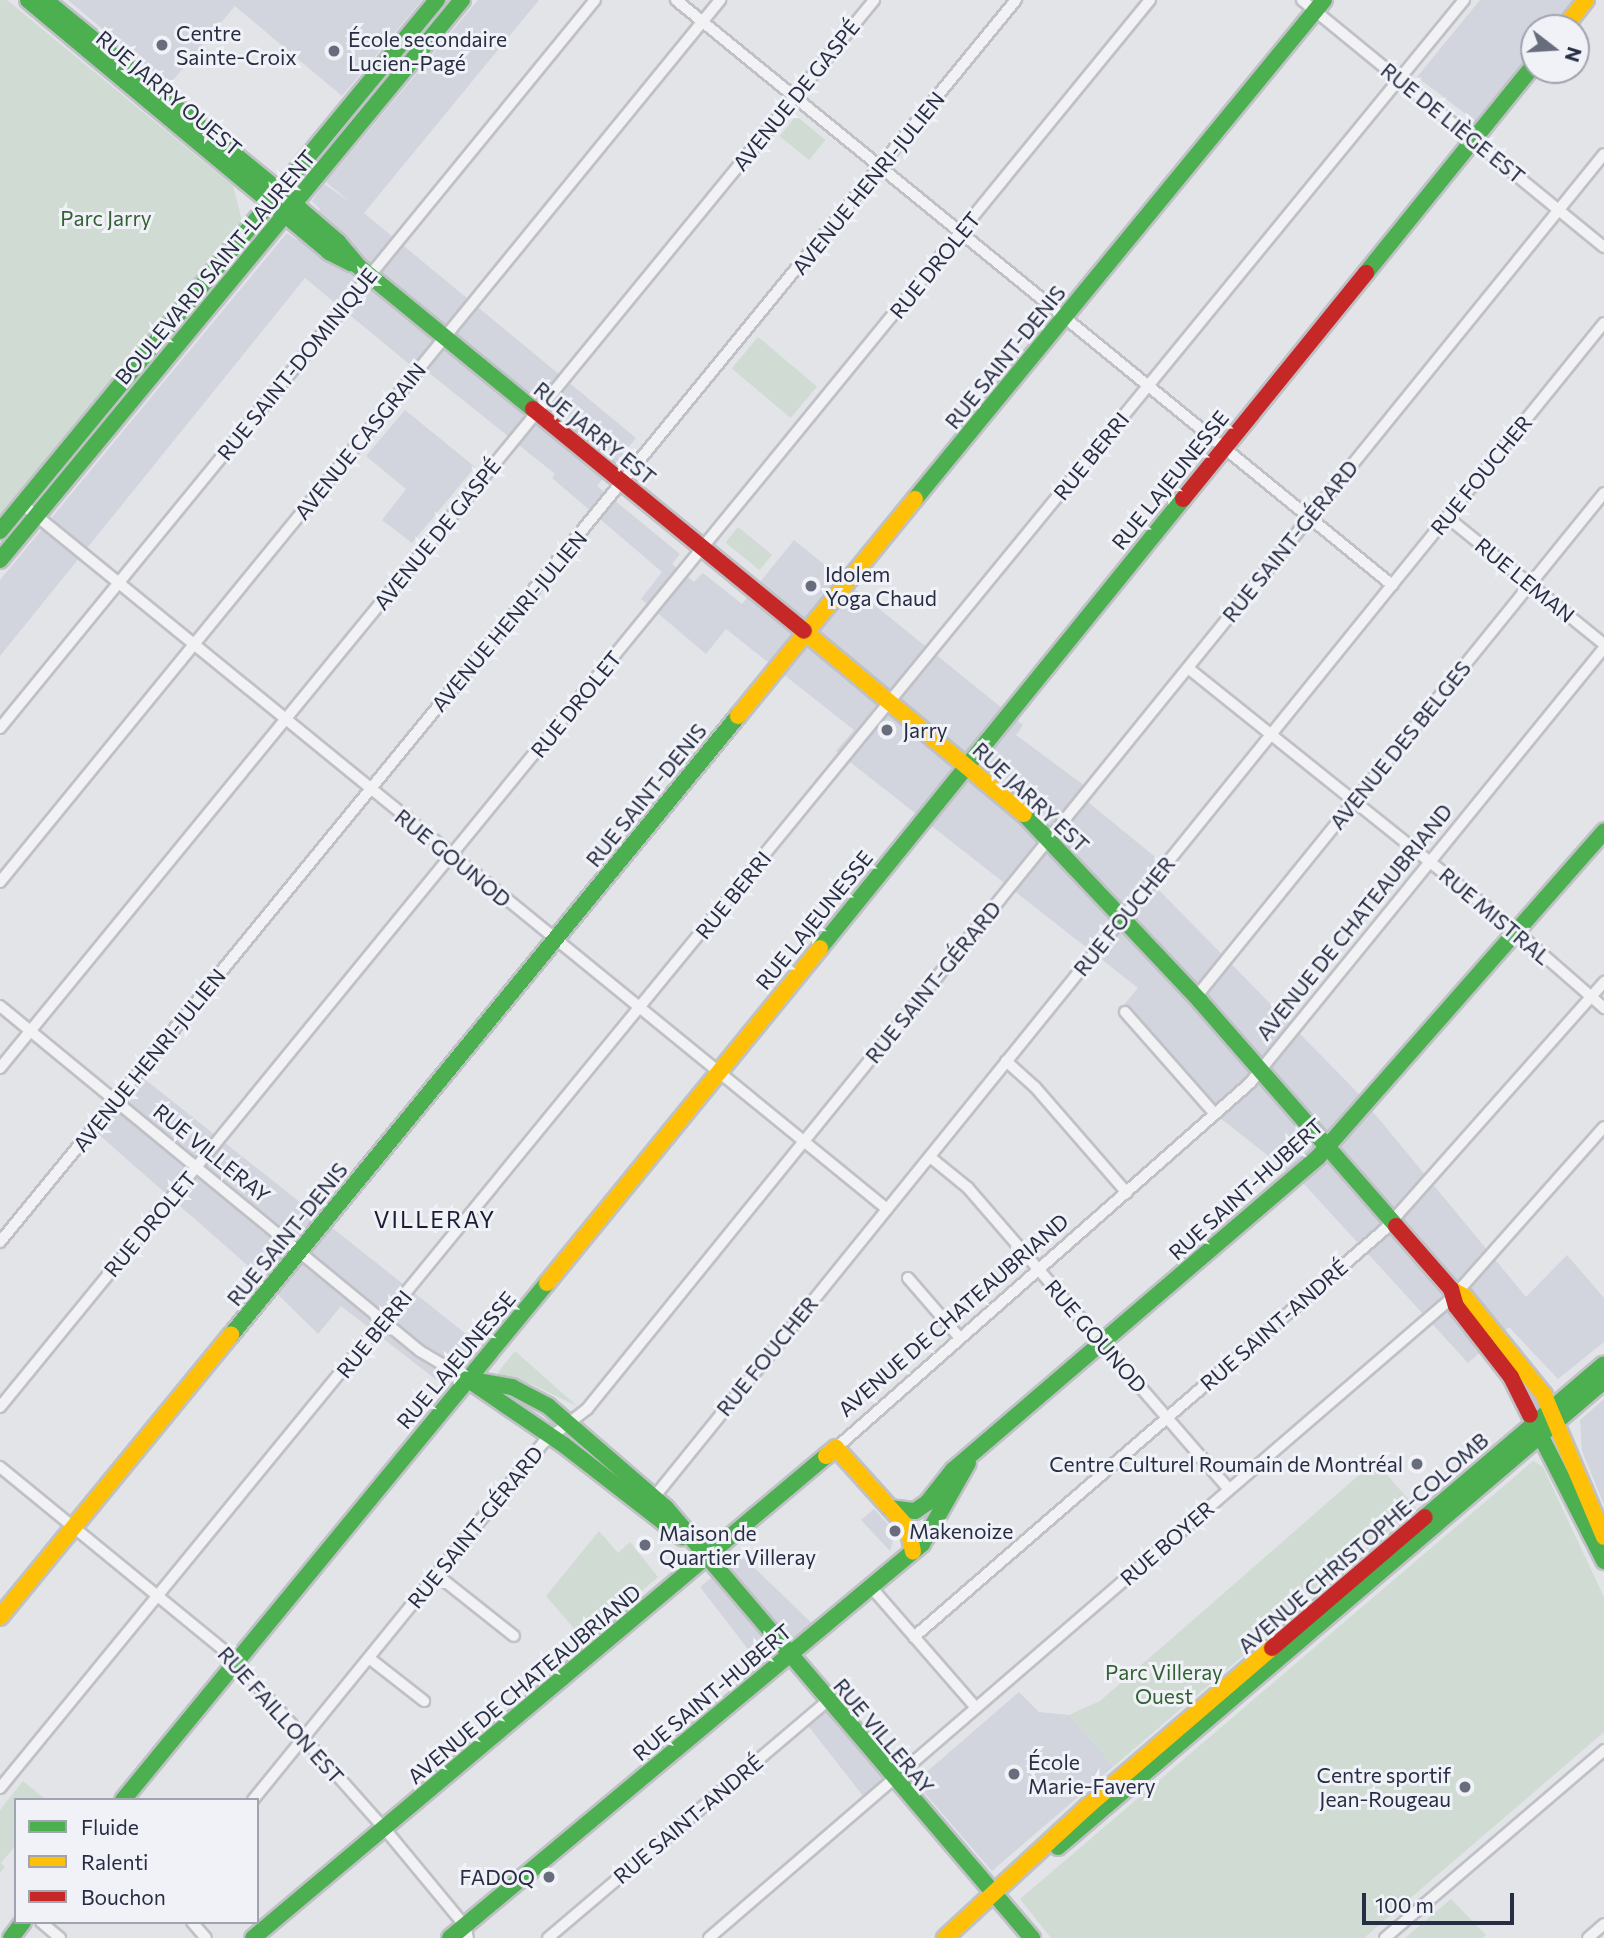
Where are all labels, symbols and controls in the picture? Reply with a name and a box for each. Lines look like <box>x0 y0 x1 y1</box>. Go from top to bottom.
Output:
street label: AVENUE DE GASPÉ <box>727 14 865 176</box>
north arrow <box>1520 14 1590 84</box>
place label: Centre Sainte-Croix <box>176 20 297 70</box>
street label: RUE JARRY OUEST <box>91 25 247 161</box>
place label: École secondaire Lucien-Pagé <box>348 26 507 76</box>
marker: Centre Sainte-Croix <box>154 37 170 53</box>
marker: École secondaire Lucien-Pagé <box>326 43 342 59</box>
text: N <box>1561 45 1587 65</box>
street label: RUE DE LIÈGE EST <box>1376 57 1530 189</box>
street label: AVENUE HENRI-JULIEN <box>786 86 950 280</box>
street label: BOULEVARD SAINT-LAURENT <box>110 145 320 389</box>
park label: Parc Jarry <box>60 205 152 231</box>
street label: RUE DROLET <box>884 207 986 323</box>
street label: RUE SAINT-DOMINIQUE <box>212 263 382 465</box>
street label: RUE SAINT-DENIS <box>939 280 1071 434</box>
street label: AVENUE CASGRAIN <box>289 358 431 524</box>
street label: RUE JARRY EST <box>529 376 661 490</box>
street label: RUE LAJEUNESSE <box>1106 406 1234 554</box>
street label: RUE BERRI <box>1048 407 1134 505</box>
street label: RUE FOUCHER <box>1425 410 1537 540</box>
street label: AVENUE DE GASPÉ <box>368 453 506 615</box>
street label: RUE SAINT-GÉRARD <box>1217 455 1363 627</box>
street label: AVENUE HENRI-JULIEN <box>426 526 592 716</box>
street label: RUE LEMAN <box>1470 532 1580 628</box>
place label: Idolem Yoga Chaud <box>825 561 937 611</box>
marker: Idolem Yoga Chaud <box>803 578 819 594</box>
street label: RUE DROLET <box>525 646 627 762</box>
street label: AVENUE DES BELGES <box>1324 656 1476 834</box>
place label: Jarry <box>903 717 948 743</box>
street label: RUE SAINT-DENIS <box>580 718 712 872</box>
marker: Jarry <box>877 720 897 740</box>
street label: RUE JARRY EST <box>968 737 1094 857</box>
street label: AVENUE DE CHATEAUBRIAND <box>1251 799 1457 1045</box>
street label: RUE GOUNOD <box>390 804 516 912</box>
street label: RUE BERRI <box>690 846 776 944</box>
street label: RUE LAJEUNESSE <box>750 846 878 994</box>
street label: RUE FOUCHER <box>1068 851 1180 981</box>
street label: RUE MISTRAL <box>1434 862 1556 970</box>
street label: RUE SAINT-GÉRARD <box>860 896 1006 1068</box>
street label: AVENUE HENRI-JULIEN <box>67 963 231 1157</box>
street label: RUE VILLERAY <box>149 1098 275 1208</box>
street label: RUE SAINT-HUBERT <box>1163 1113 1329 1265</box>
street label: RUE SAINT-DENIS <box>221 1157 353 1311</box>
street label: RUE DROLET <box>99 1166 201 1282</box>
district label: VILLERAY <box>375 1205 495 1233</box>
street label: AVENUE DE CHATEAUBRIAND <box>833 1208 1073 1422</box>
street label: RUE SAINT-ANDRÉ <box>1195 1254 1353 1396</box>
street label: RUE GOUNOD <box>1040 1274 1152 1398</box>
street label: RUE BERRI <box>331 1285 417 1383</box>
street label: RUE LAJEUNESSE <box>391 1286 521 1434</box>
street label: RUE FOUCHER <box>711 1291 823 1421</box>
street label: AVENUE CHRISTOPHE-COLOMB <box>1233 1427 1493 1659</box>
street label: RUE SAINT-GÉRARD <box>402 1441 548 1613</box>
place label: Centre Culturel Roumain de Montréal <box>1049 1451 1403 1477</box>
marker: Centre Culturel Roumain de Montréal <box>1409 1456 1425 1472</box>
street label: RUE BOYER <box>1115 1496 1219 1590</box>
place label: Makenoize <box>909 1518 1013 1544</box>
place label: Maison de Quartier Villeray <box>659 1520 816 1570</box>
marker: Makenoize <box>887 1523 903 1539</box>
marker: Maison de Quartier Villeray <box>637 1537 653 1553</box>
street label: AVENUE DE CHATEAUBRIAND <box>402 1579 646 1789</box>
street label: RUE SAINT-HUBERT <box>628 1618 796 1766</box>
street label: RUE FAILLON EST <box>213 1641 349 1789</box>
park label: Parc Villeray Ouest <box>1105 1659 1223 1709</box>
street label: RUE VILLERAY <box>828 1673 940 1799</box>
street label: RUE SAINT-ANDRÉ <box>608 1749 768 1889</box>
place label: École Marie-Favery <box>1028 1749 1156 1799</box>
place label: Centre sportif Jean-Rougeau <box>1317 1762 1451 1812</box>
marker: École Marie-Favery <box>1006 1766 1022 1782</box>
marker: Centre sportif Jean-Rougeau <box>1457 1779 1473 1795</box>
legend <box>14 1798 259 1924</box>
text: Fluide <box>81 1814 139 1839</box>
text: Ralenti <box>81 1849 148 1874</box>
place label: FADOQ <box>460 1864 535 1890</box>
marker: FADOQ <box>541 1869 557 1885</box>
scale bar <box>1366 1878 1518 1922</box>
text: Bouchon <box>81 1884 166 1909</box>
text: 100 m <box>1375 1892 1434 1917</box>

